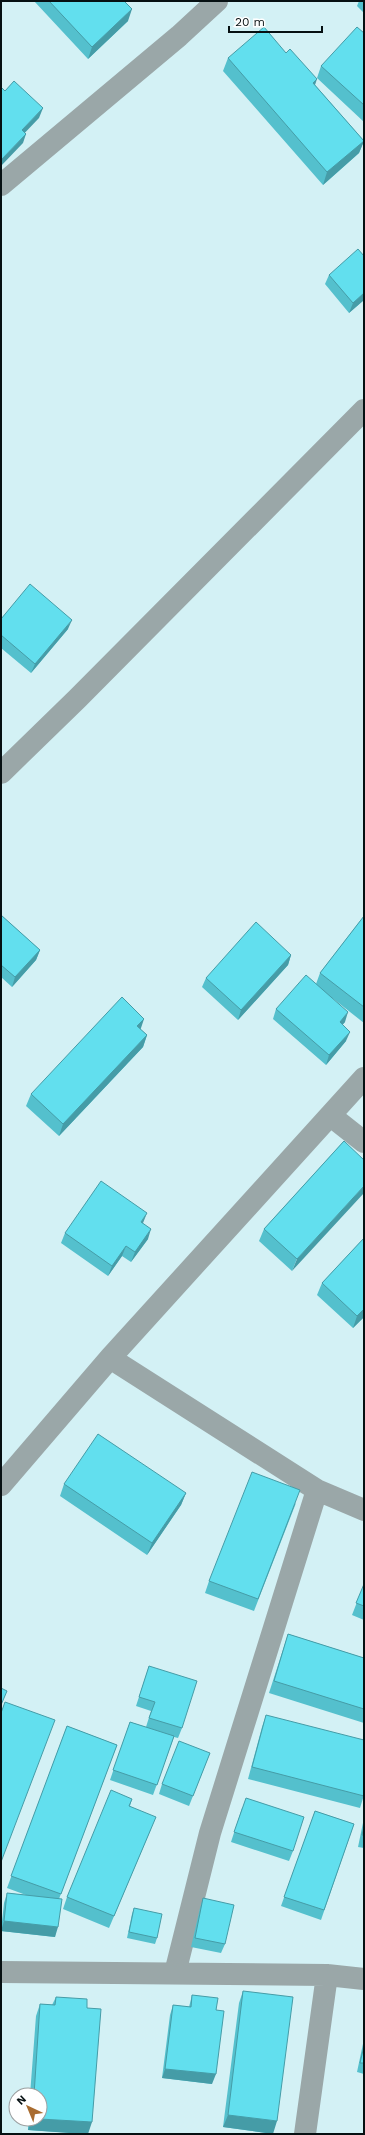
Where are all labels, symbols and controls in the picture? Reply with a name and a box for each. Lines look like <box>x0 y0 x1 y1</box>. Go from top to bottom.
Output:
scale bar <box>229 8 322 34</box>
text: 20 m <box>235 15 265 29</box>
north arrow <box>8 2087 48 2127</box>
text: N <box>14 2093 29 2108</box>

